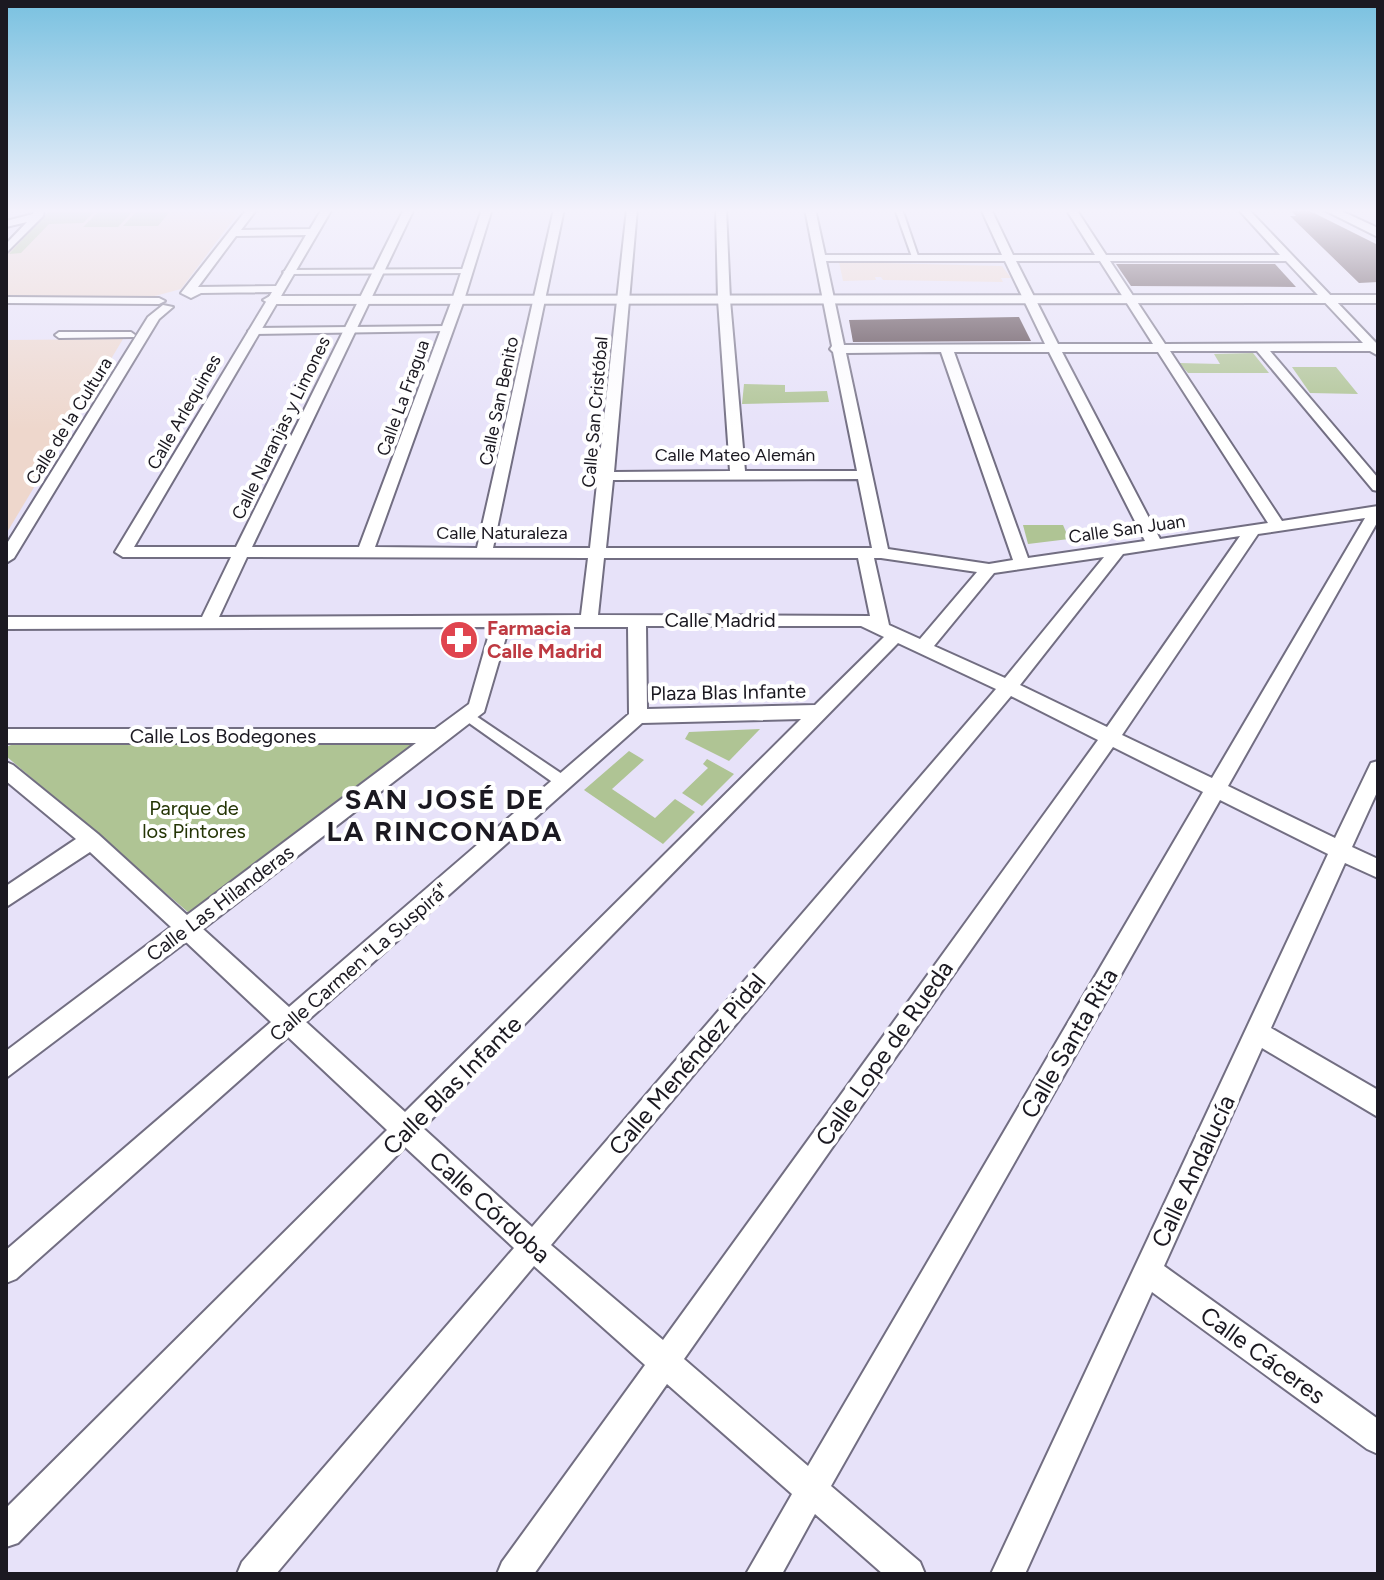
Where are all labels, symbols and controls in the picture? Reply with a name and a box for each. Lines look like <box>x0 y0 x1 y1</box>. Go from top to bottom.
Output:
street label: Calle Naranjas y Limones <box>227 333 335 523</box>
street label: Calle San Benito <box>475 334 523 468</box>
street label: Calle San Cristóbal <box>577 336 613 488</box>
street label: Calle La Fragua <box>372 337 434 459</box>
street label: Calle Arlequines <box>142 351 226 473</box>
street label: Calle de la Cultura <box>21 353 117 489</box>
street label: Calle Mateo Alemán <box>655 444 815 466</box>
street label: Calle San Juan <box>1067 510 1187 548</box>
street label: Calle Naturaleza <box>436 522 568 544</box>
street label: Calle Madrid <box>664 608 776 632</box>
place label: Farmacia Calle Madrid <box>487 616 602 663</box>
pharmacy icon: Farmacia Calle Madrid <box>438 619 480 661</box>
street label: Plaza Blas Infante <box>650 679 806 705</box>
street label: Calle Los Bodegones <box>130 724 316 748</box>
district label: SAN JOSÉ DE LA RINCONADA <box>326 782 564 848</box>
park label: Parque de los Pintores <box>142 796 246 843</box>
street label: Calle Las Hilanderas <box>142 840 298 966</box>
street label: Calle Carmen "La Suspirá" <box>265 878 453 1046</box>
street label: Calle Lope de Rueda <box>809 955 959 1151</box>
street label: Calle Santa Rita <box>1014 963 1124 1123</box>
street label: Calle Menéndez Pidal <box>602 967 772 1161</box>
street label: Calle Blas Infante <box>376 1009 528 1161</box>
street label: Calle Andalucía <box>1145 1090 1241 1252</box>
street label: Calle Córdoba <box>424 1145 556 1269</box>
street label: Calle Cáceres <box>1195 1300 1331 1410</box>

